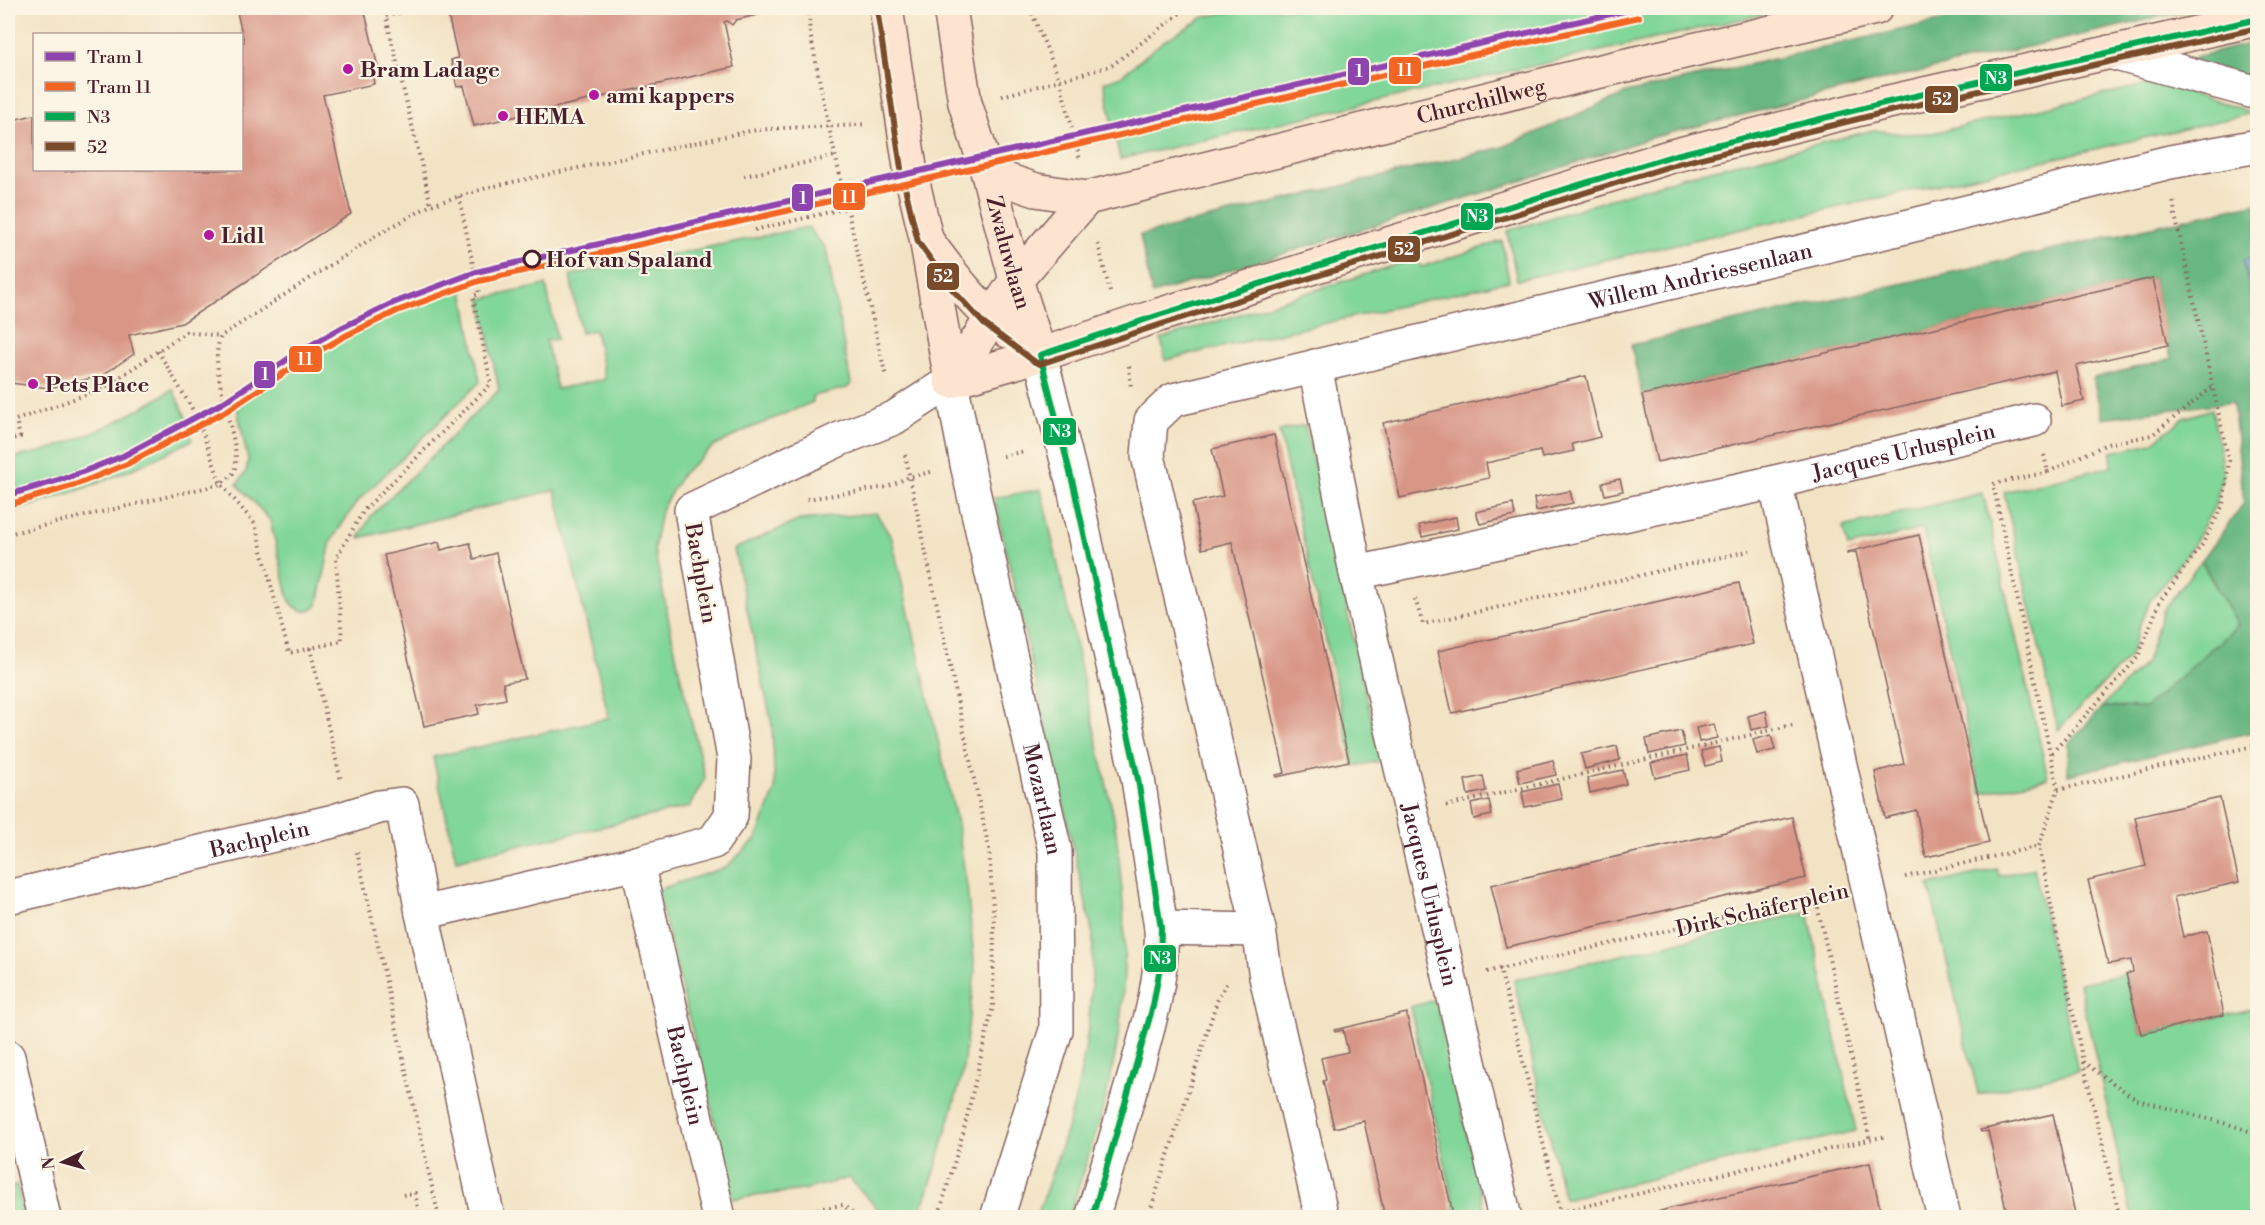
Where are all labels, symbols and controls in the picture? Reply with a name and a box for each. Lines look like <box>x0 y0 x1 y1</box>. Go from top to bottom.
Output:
legend <box>33 33 243 171</box>
text: Tram 1 <box>87 46 143 69</box>
line badge: 11 <box>1388 56 1422 85</box>
place label: Bram Ladage <box>360 57 500 84</box>
line badge: 1 <box>1347 57 1370 86</box>
text: 11 <box>1397 61 1413 81</box>
marker: Bram Ladage <box>341 62 355 76</box>
text: 1 <box>1355 62 1363 82</box>
line badge: N3 <box>1979 63 2013 92</box>
text: N3 <box>1985 69 2008 89</box>
street label: Churchillweg <box>1414 73 1549 131</box>
text: Tram 11 <box>87 76 152 99</box>
place label: ami kappers <box>606 83 735 110</box>
line badge: 52 <box>1924 85 1959 114</box>
marker: ami kappers <box>587 88 601 102</box>
text: 52 <box>1932 90 1952 110</box>
place label: HEMA <box>515 104 586 131</box>
text: N3 <box>87 106 110 129</box>
marker: HEMA <box>496 109 510 123</box>
text: 52 <box>87 136 107 159</box>
line badge: 11 <box>832 182 866 211</box>
line badge: 1 <box>791 183 814 212</box>
text: 11 <box>841 188 857 208</box>
text: 1 <box>799 189 807 209</box>
street label: Zwaluwlaan <box>979 193 1037 313</box>
line badge: N3 <box>1460 202 1494 231</box>
text: N3 <box>1466 207 1489 227</box>
place label: Lidl <box>221 223 264 250</box>
marker: Lidl <box>202 228 216 242</box>
line badge: 52 <box>1387 235 1421 263</box>
street label: Willem Andriessenlaan <box>1585 238 1815 317</box>
text: 52 <box>1394 240 1414 260</box>
place label: Hof van Spaland <box>546 247 713 274</box>
marker: Hof van Spaland <box>523 250 541 268</box>
line badge: 52 <box>926 262 960 291</box>
text: 52 <box>933 267 953 287</box>
line badge: 11 <box>288 345 323 373</box>
text: 11 <box>297 350 313 370</box>
line badge: 1 <box>253 360 276 389</box>
text: 1 <box>261 365 269 385</box>
place label: Pets Place <box>45 372 150 399</box>
marker: Pets Place <box>26 377 40 391</box>
line badge: N3 <box>1042 417 1077 446</box>
street label: Jacques Urlusplein <box>1809 418 1998 488</box>
text: N3 <box>1049 422 1072 442</box>
street label: Bachplein <box>678 520 723 626</box>
street label: Mozartlaan <box>1016 741 1067 858</box>
street label: Jacques Urlusplein <box>1394 800 1463 989</box>
street label: Bachplein <box>206 815 312 865</box>
street label: Dirk Schäferplein <box>1673 877 1852 944</box>
line badge: N3 <box>1143 944 1177 973</box>
text: N3 <box>1149 949 1172 969</box>
street label: Bachplein <box>660 1022 709 1128</box>
north arrow <box>33 1132 93 1192</box>
text: N <box>39 1156 60 1170</box>

